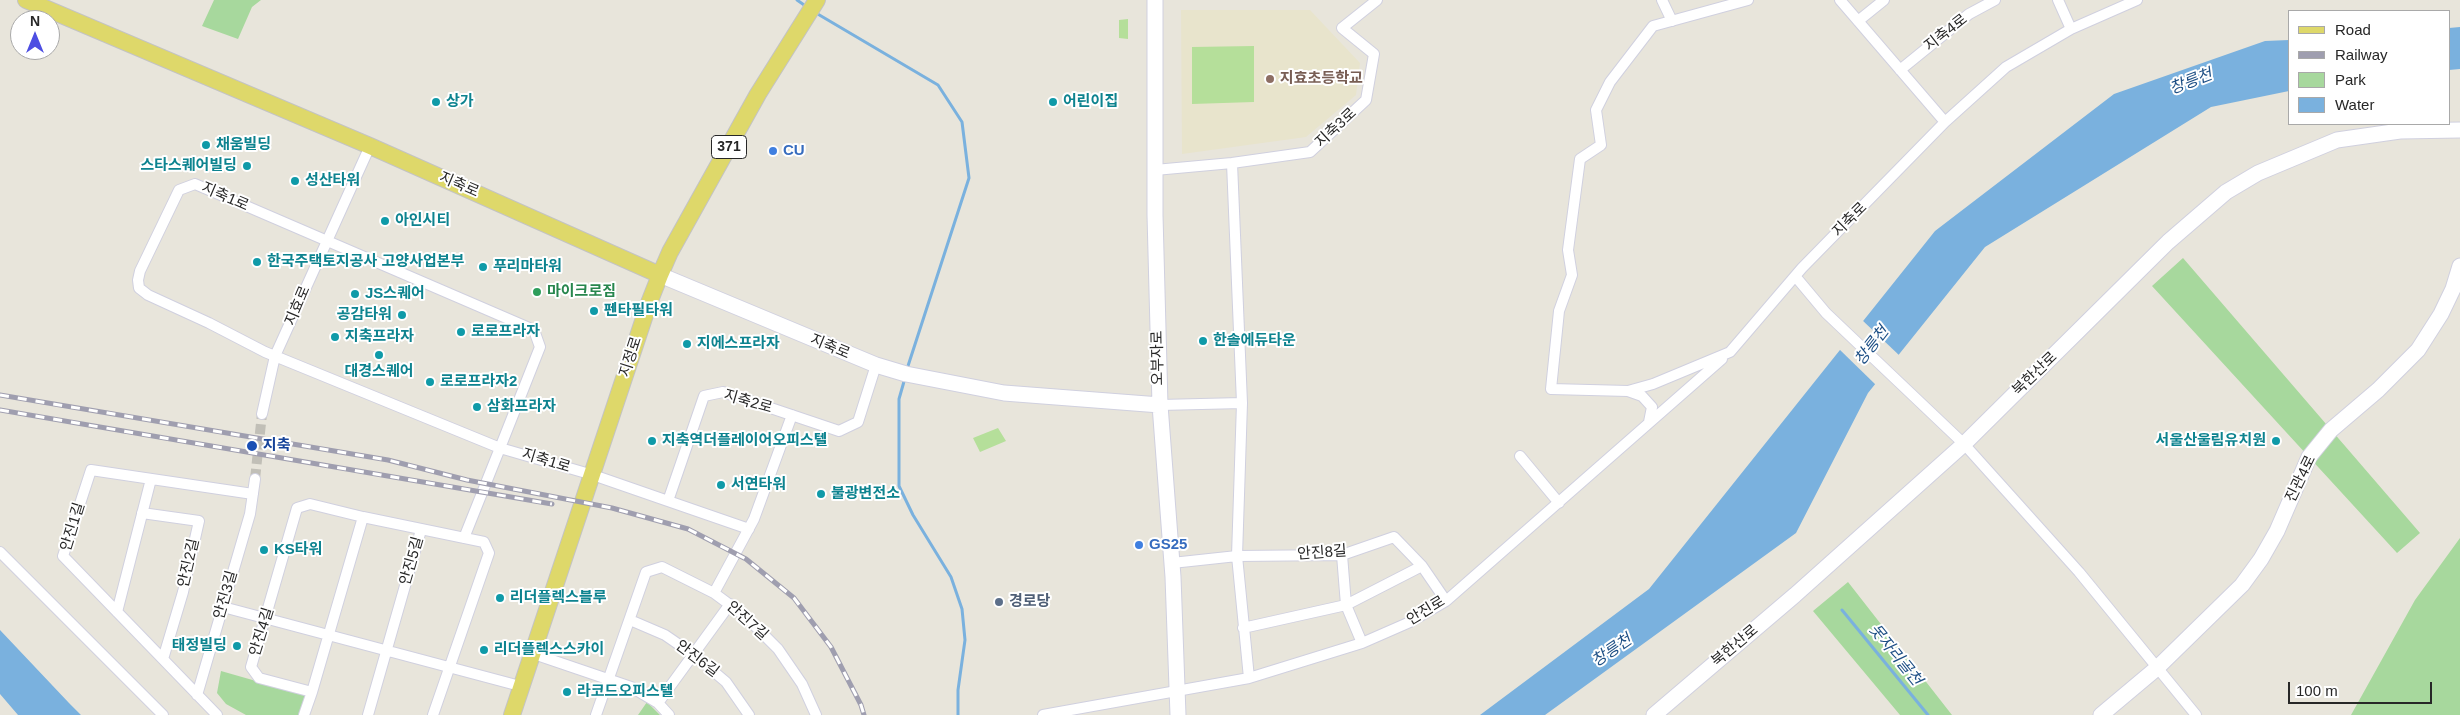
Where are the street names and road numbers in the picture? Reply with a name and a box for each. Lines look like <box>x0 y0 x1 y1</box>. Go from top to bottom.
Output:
street label: 지축4로 <box>1921 11 1971 55</box>
street label: 지축3로 <box>1312 104 1360 152</box>
road number: 371 <box>712 136 746 158</box>
street label: 지축로 <box>436 169 482 201</box>
street label: 지축1로 <box>199 179 251 215</box>
street label: 지축로 <box>1829 199 1871 241</box>
street label: 지효로 <box>282 283 314 329</box>
street label: 오부자로 <box>1149 330 1167 386</box>
street label: 지축로 <box>807 331 853 363</box>
street label: 지정로 <box>616 335 646 379</box>
street label: 북한산로 <box>2009 348 2061 400</box>
street label: 지축2로 <box>722 386 774 418</box>
street label: 지축1로 <box>520 445 572 477</box>
street label: 진관4로 <box>2282 453 2320 505</box>
street label: 안진1길 <box>57 501 89 553</box>
street label: 안진5길 <box>396 535 428 587</box>
street label: 안진2길 <box>175 537 203 589</box>
street label: 안진8길 <box>1297 542 1347 564</box>
street label: 안진3길 <box>210 569 242 621</box>
street label: 안진로 <box>1404 593 1448 629</box>
street label: 안진7길 <box>722 598 772 644</box>
street label: 안진4길 <box>246 606 278 658</box>
street label: 북한산로 <box>1708 621 1762 671</box>
street label: 안진6길 <box>672 637 722 681</box>

